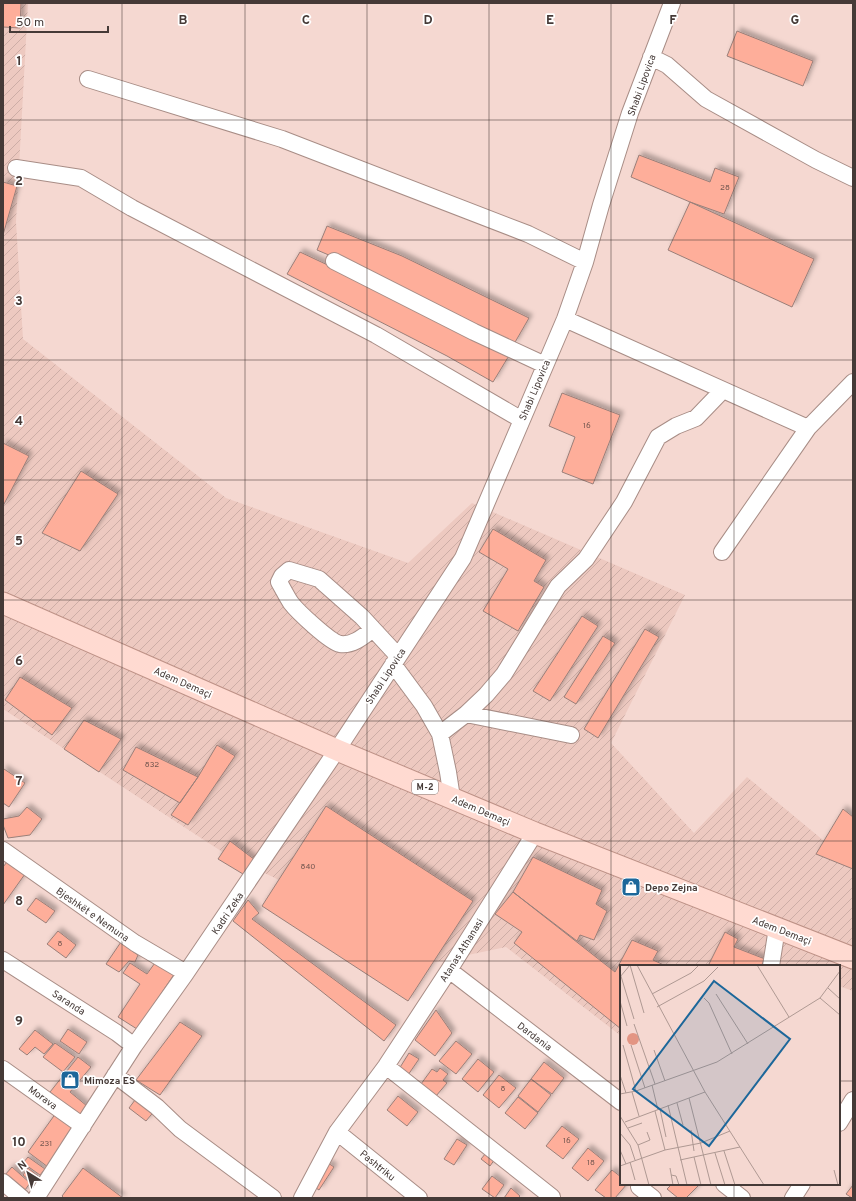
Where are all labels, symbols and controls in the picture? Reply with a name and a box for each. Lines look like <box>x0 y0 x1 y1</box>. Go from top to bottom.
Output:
scale bar <box>10 8 108 34</box>
text: B <box>179 13 188 29</box>
text: C <box>302 13 310 29</box>
text: D <box>423 13 433 29</box>
text: E <box>546 13 554 29</box>
text: F <box>669 13 677 29</box>
text: G <box>791 13 800 29</box>
text: 50 m <box>16 15 44 31</box>
street label: Shabi Lipovica <box>625 53 660 118</box>
text: 1 <box>16 54 22 70</box>
text: 2 <box>15 174 23 190</box>
house number: 28 <box>720 183 730 193</box>
text: 3 <box>15 294 23 310</box>
street label: Shabi Lipovica <box>517 358 554 423</box>
text: 4 <box>15 414 23 430</box>
house number: 16 <box>583 421 591 431</box>
text: 5 <box>15 534 23 550</box>
street label: Shabi Lipovica <box>363 646 409 708</box>
text: 6 <box>15 654 23 670</box>
street label: Adem Demaçi <box>151 665 213 702</box>
house number: 832 <box>145 760 159 770</box>
text: 7 <box>16 774 23 790</box>
road number: M-2 <box>412 780 438 794</box>
street label: Adem Demaçi <box>449 793 512 830</box>
house number: 840 <box>301 862 316 872</box>
shop icon: Depo Zejna <box>620 876 642 898</box>
place label: Depo Zejna <box>645 882 698 895</box>
street label: Bjeshkët e Nemuna <box>53 885 131 945</box>
street label: Kadri Zeka <box>209 890 247 937</box>
text: 8 <box>15 894 23 910</box>
street label: Adem Demaçi <box>750 914 813 949</box>
street label: Atanas Athanasi <box>437 916 487 985</box>
house number: 8 <box>58 939 63 949</box>
inset map <box>620 965 840 1185</box>
street label: Saranda <box>49 988 87 1019</box>
text: 9 <box>15 1014 23 1030</box>
street label: Dardania <box>514 1020 554 1054</box>
shop icon: Mimoza ES <box>59 1069 81 1091</box>
place label: Mimoza ES <box>84 1075 135 1088</box>
street label: Morava <box>25 1083 59 1113</box>
house number: 8 <box>501 1084 506 1094</box>
text: 10 <box>12 1135 26 1151</box>
house number: 16 <box>563 1136 571 1146</box>
house number: 231 <box>40 1139 52 1149</box>
street label: Pashtriku <box>357 1148 398 1184</box>
north arrow <box>8 1153 48 1193</box>
text: N <box>15 1158 30 1174</box>
house number: 18 <box>587 1158 595 1168</box>

